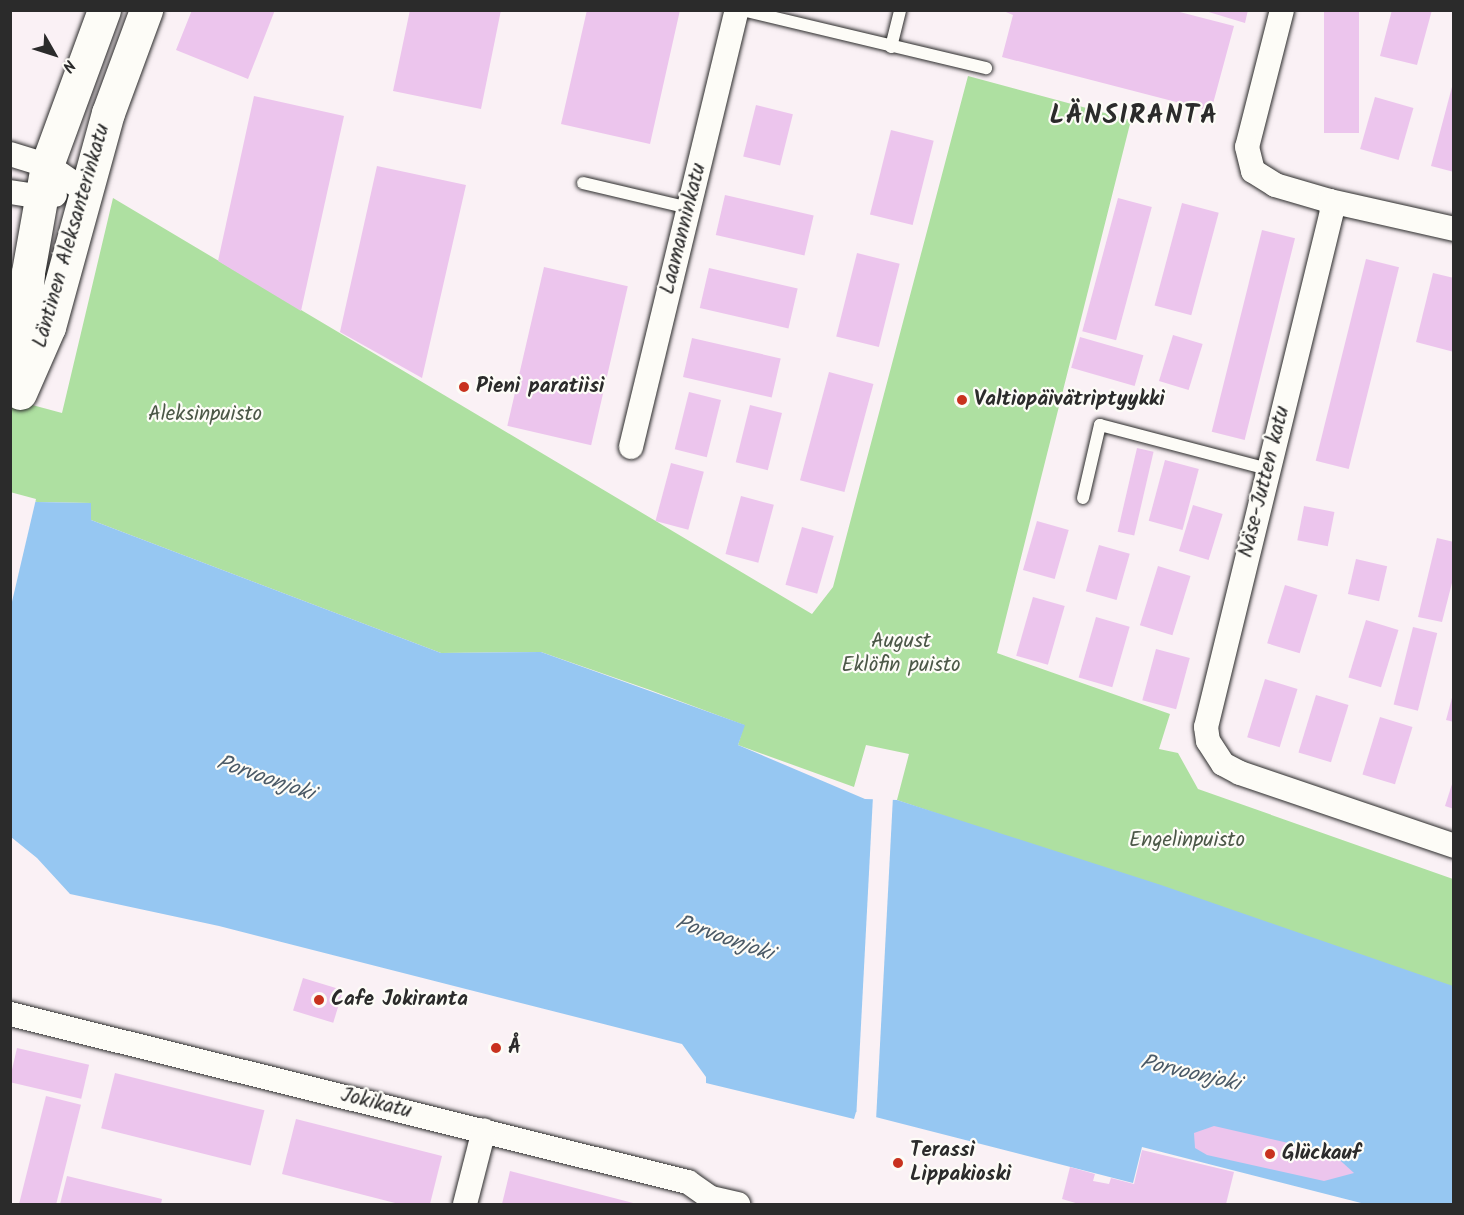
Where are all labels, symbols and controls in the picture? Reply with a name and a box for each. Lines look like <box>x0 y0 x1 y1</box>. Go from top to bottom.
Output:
north arrow <box>24 24 84 84</box>
text: N <box>55 54 81 77</box>
district label: LÄNSIRANTA <box>1049 100 1219 132</box>
street label: Läntinen Aleksanterinkatu <box>28 121 116 351</box>
street label: Laamanninkatu <box>656 161 712 297</box>
place label: Pieni paratiisi <box>476 374 604 400</box>
marker: Pieni paratiisi <box>457 380 471 394</box>
place label: Valtiopäivätriptyykki <box>974 387 1165 413</box>
marker: Valtiopäivätriptyykki <box>955 393 969 407</box>
park label: Aleksinpuisto <box>148 402 262 428</box>
street label: Näse-Jutten katu <box>1234 404 1296 560</box>
park label: August Eklöfin puisto <box>841 629 961 679</box>
water label: Porvoonjoki <box>213 750 317 808</box>
park label: Engelinpuisto <box>1129 828 1245 854</box>
water label: Porvoonjoki <box>672 910 776 968</box>
place label: Cafe Jokiranta <box>331 987 468 1013</box>
marker: Cafe Jokiranta <box>312 993 326 1007</box>
place label: Å <box>508 1035 521 1061</box>
marker: Å <box>489 1041 503 1055</box>
water label: Porvoonjoki <box>1138 1050 1242 1098</box>
street label: Jokikatu <box>338 1083 414 1125</box>
place label: Terassi Lippakioski <box>910 1138 1011 1188</box>
place label: Glückauf <box>1282 1141 1361 1167</box>
marker: Glückauf <box>1263 1147 1277 1161</box>
marker: Terassi Lippakioski <box>891 1156 905 1170</box>

